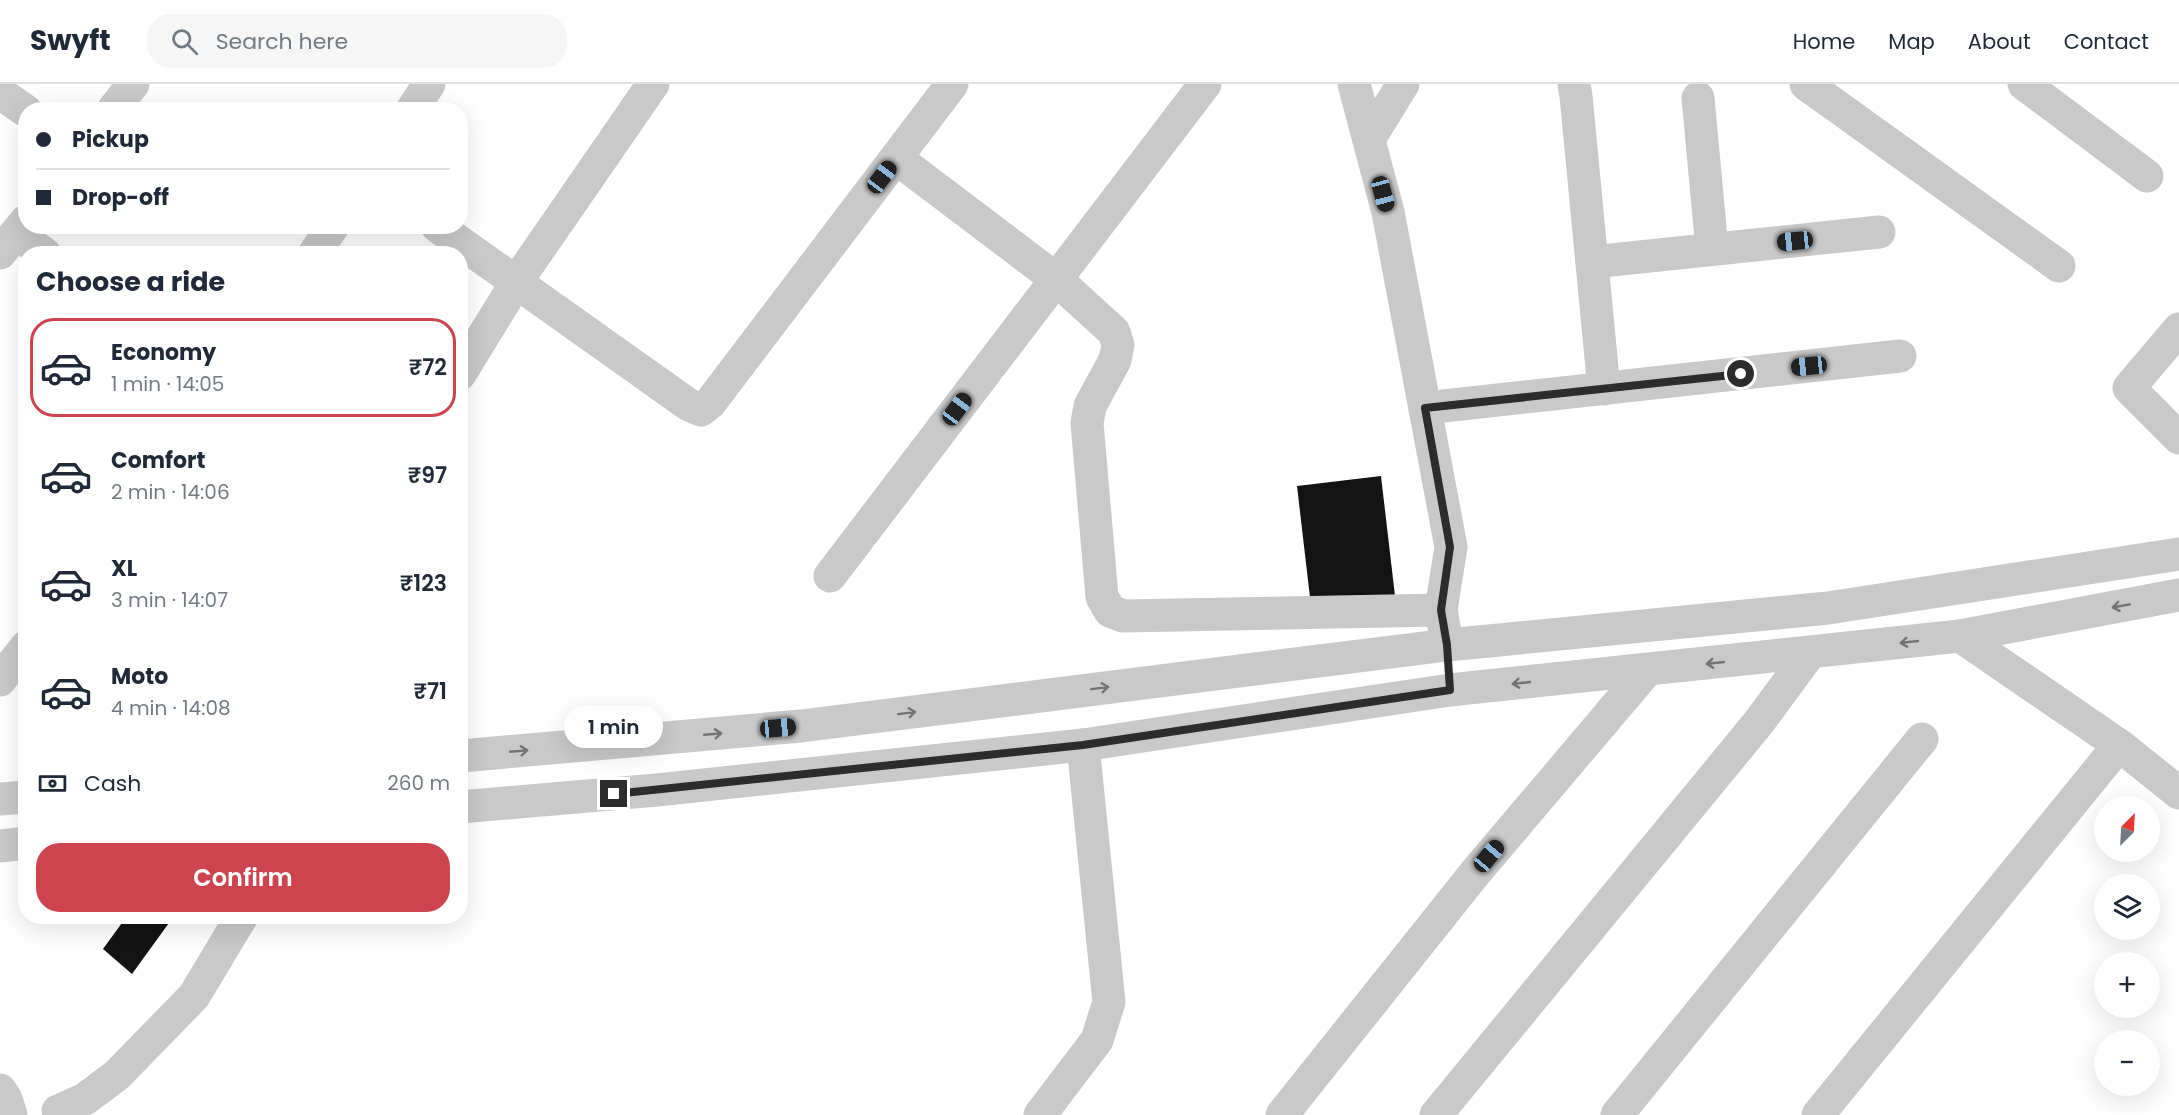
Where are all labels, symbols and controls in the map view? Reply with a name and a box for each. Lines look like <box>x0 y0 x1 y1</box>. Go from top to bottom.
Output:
search box <box>147 14 567 68</box>
text: Swyft <box>30 21 111 60</box>
icon: search <box>168 25 201 58</box>
text: Search here <box>216 26 348 57</box>
text: Home <box>1793 27 1855 56</box>
text: Map <box>1888 27 1935 56</box>
text: About <box>1968 27 2031 56</box>
text: Contact <box>2064 27 2149 56</box>
text: Pickup <box>72 124 149 155</box>
car <box>864 157 900 197</box>
car <box>1370 174 1396 214</box>
text: Drop-off <box>72 182 169 213</box>
car <box>1776 230 1814 252</box>
text: Choose a ride <box>36 263 225 300</box>
text: Economy <box>111 337 216 368</box>
icon: car <box>39 341 93 395</box>
text: ₹72 <box>409 352 447 383</box>
car <box>1790 355 1828 377</box>
route start <box>1727 360 1754 387</box>
text: 1 min · 14:05 <box>111 370 224 398</box>
car <box>939 389 975 429</box>
text: Comfort <box>111 445 205 476</box>
icon: car <box>39 449 93 503</box>
text: ₹97 <box>408 460 447 491</box>
text: 2 min · 14:06 <box>111 478 230 506</box>
text: XL <box>111 553 137 584</box>
icon: car <box>39 557 93 611</box>
text: ₹123 <box>400 568 447 599</box>
text: 3 min · 14:07 <box>111 586 228 614</box>
one-way arrow <box>2112 601 2132 612</box>
one-way arrow <box>1899 636 1919 647</box>
one-way arrow <box>1705 658 1725 669</box>
text: Moto <box>111 661 168 692</box>
icon: car <box>39 665 93 719</box>
text: ₹71 <box>414 676 447 707</box>
one-way arrow <box>1511 678 1531 689</box>
one-way arrow <box>1090 683 1110 694</box>
text: 4 min · 14:08 <box>111 694 231 722</box>
callout: 1 min <box>564 707 664 749</box>
one-way arrow <box>896 707 916 718</box>
text: 1 min <box>588 713 639 741</box>
car <box>759 717 797 739</box>
one-way arrow <box>703 728 722 739</box>
one-way arrow <box>508 745 528 756</box>
icon: cash <box>36 767 69 800</box>
text: Cash <box>84 768 141 799</box>
text: 260 m <box>387 769 450 797</box>
route end <box>600 780 627 807</box>
north arrow <box>2094 796 2160 862</box>
map controls <box>2094 796 2160 1096</box>
car <box>1471 836 1507 876</box>
button: Confirm <box>36 843 450 912</box>
button: layers <box>2094 874 2160 940</box>
button: + <box>2094 952 2160 1018</box>
button: − <box>2094 1030 2160 1096</box>

